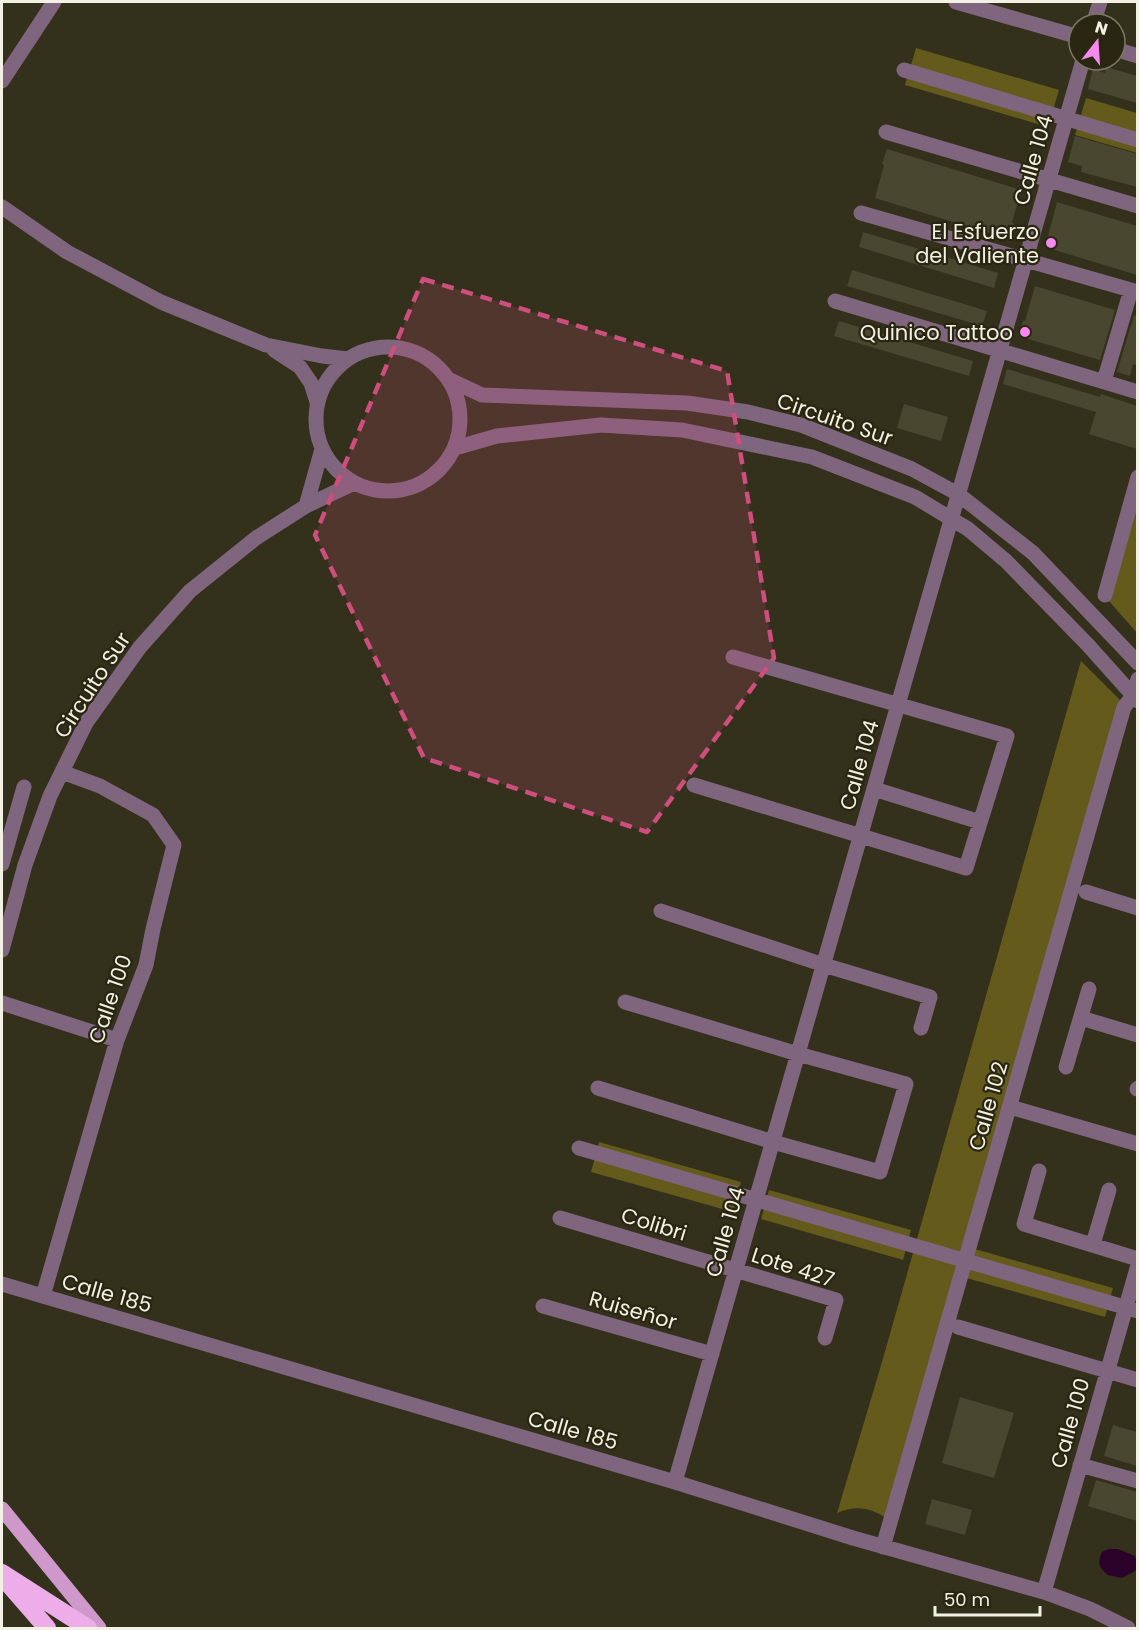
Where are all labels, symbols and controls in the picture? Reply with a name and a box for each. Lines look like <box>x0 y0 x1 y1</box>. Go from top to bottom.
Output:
north arrow <box>1067 12 1127 72</box>
text: N <box>1092 15 1110 41</box>
street label: Calle 104 <box>1006 112 1060 208</box>
place label: El Esfuerzo del Valiente <box>915 217 1039 270</box>
marker: El Esfuerzo del Valiente <box>1044 236 1058 250</box>
place label: Quinico Tattoo <box>860 318 1013 347</box>
marker: Quinico Tattoo <box>1018 325 1032 339</box>
street label: Circuito Sur <box>773 386 897 452</box>
street label: Circuito Sur <box>47 626 137 744</box>
street label: Calle 104 <box>832 717 886 813</box>
street label: Calle 100 <box>81 951 139 1047</box>
street label: Calle 102 <box>961 1058 1015 1154</box>
street label: Calle 104 <box>698 1184 752 1280</box>
street label: Colibri <box>618 1200 690 1248</box>
street label: Lote 427 <box>748 1240 838 1294</box>
street label: Calle 185 <box>59 1266 155 1320</box>
street label: Ruiseñor <box>586 1284 680 1336</box>
street label: Calle 100 <box>1043 1375 1097 1471</box>
street label: Calle 185 <box>525 1403 621 1457</box>
scale bar <box>935 1579 1040 1617</box>
text: 50 m <box>944 1587 990 1612</box>

